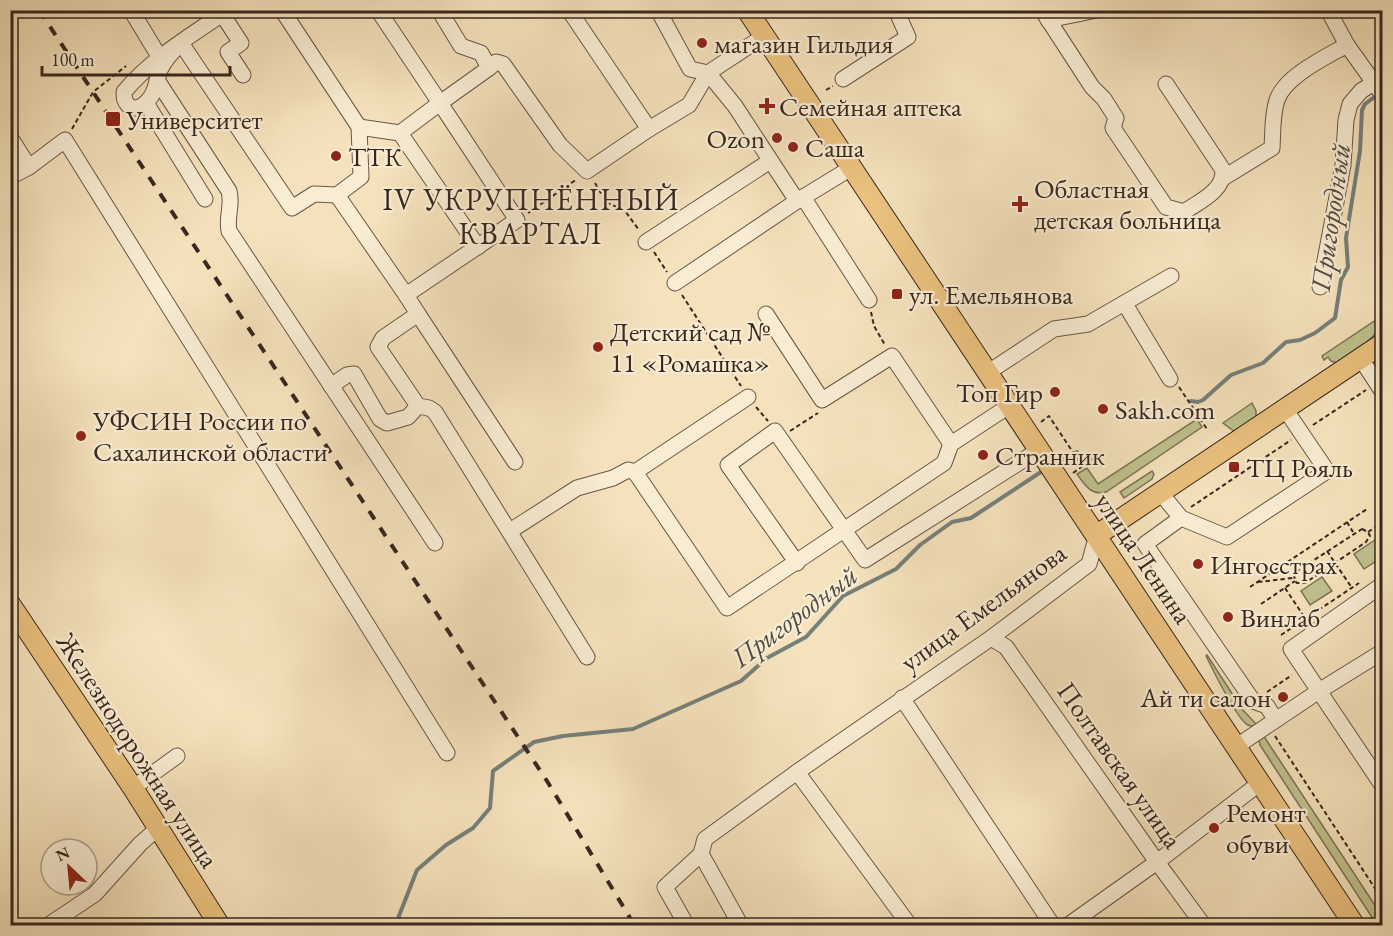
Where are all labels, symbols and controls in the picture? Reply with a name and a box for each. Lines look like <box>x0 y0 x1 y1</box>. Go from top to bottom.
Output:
place label: магазин Гильдия <box>714 26 893 61</box>
marker: магазин Гильдия <box>695 36 709 50</box>
scale bar <box>42 39 230 77</box>
text: 100 m <box>51 48 95 71</box>
place label: Семейная аптека <box>779 89 962 124</box>
marker: Семейная аптека <box>760 99 774 113</box>
place label: Университет <box>125 102 263 137</box>
marker: Университет <box>104 110 122 128</box>
place label: Ozon <box>707 121 765 156</box>
place label: Саша <box>805 130 865 165</box>
marker: Ozon <box>770 131 784 145</box>
place label: ТТК <box>348 139 402 174</box>
marker: Саша <box>786 140 800 154</box>
water label: Пригородный <box>1302 141 1358 294</box>
marker: ТТК <box>329 149 343 163</box>
place label: Областная детская больница <box>1034 171 1221 237</box>
district label: IV УКРУПНЁННЫЙ КВАРТАЛ <box>383 180 679 253</box>
marker: Областная детская больница <box>1011 195 1029 213</box>
place label: ул. Емельянова <box>909 277 1073 312</box>
marker: ул. Емельянова <box>890 287 904 301</box>
place label: Детский сад № 11 «Ромашка» <box>610 314 771 380</box>
marker: Детский сад № 11 «Ромашка» <box>591 340 605 354</box>
place label: Топ Гир <box>956 375 1043 410</box>
marker: Топ Гир <box>1048 385 1062 399</box>
place label: Sakh.com <box>1115 392 1215 427</box>
marker: Sakh.com <box>1096 402 1110 416</box>
place label: УФСИН России по Сахалинской области <box>92 403 328 469</box>
marker: УФСИН России по Сахалинской области <box>74 429 88 443</box>
place label: Странник <box>995 438 1105 473</box>
marker: Странник <box>976 448 990 462</box>
place label: ТЦ Рояль <box>1246 450 1353 485</box>
marker: ТЦ Рояль <box>1227 460 1241 474</box>
street label: улица Ленина <box>1087 485 1201 631</box>
street label: улица Емельянова <box>893 535 1073 679</box>
place label: Ингосстрах <box>1210 547 1337 582</box>
water label: Пригородный <box>723 557 864 676</box>
marker: Ингосстрах <box>1191 557 1205 571</box>
place label: Винлаб <box>1240 600 1320 635</box>
marker: Винлаб <box>1221 610 1235 624</box>
street label: Железнодорожная улица <box>48 625 227 875</box>
street label: Полтавская улица <box>1050 675 1191 855</box>
place label: Ай ти салон <box>1139 680 1271 715</box>
marker: Ай ти салон <box>1276 690 1290 704</box>
place label: Ремонт обуви <box>1226 795 1305 861</box>
marker: Ремонт обуви <box>1207 821 1221 835</box>
north arrow <box>39 837 99 897</box>
text: N <box>52 842 73 866</box>

